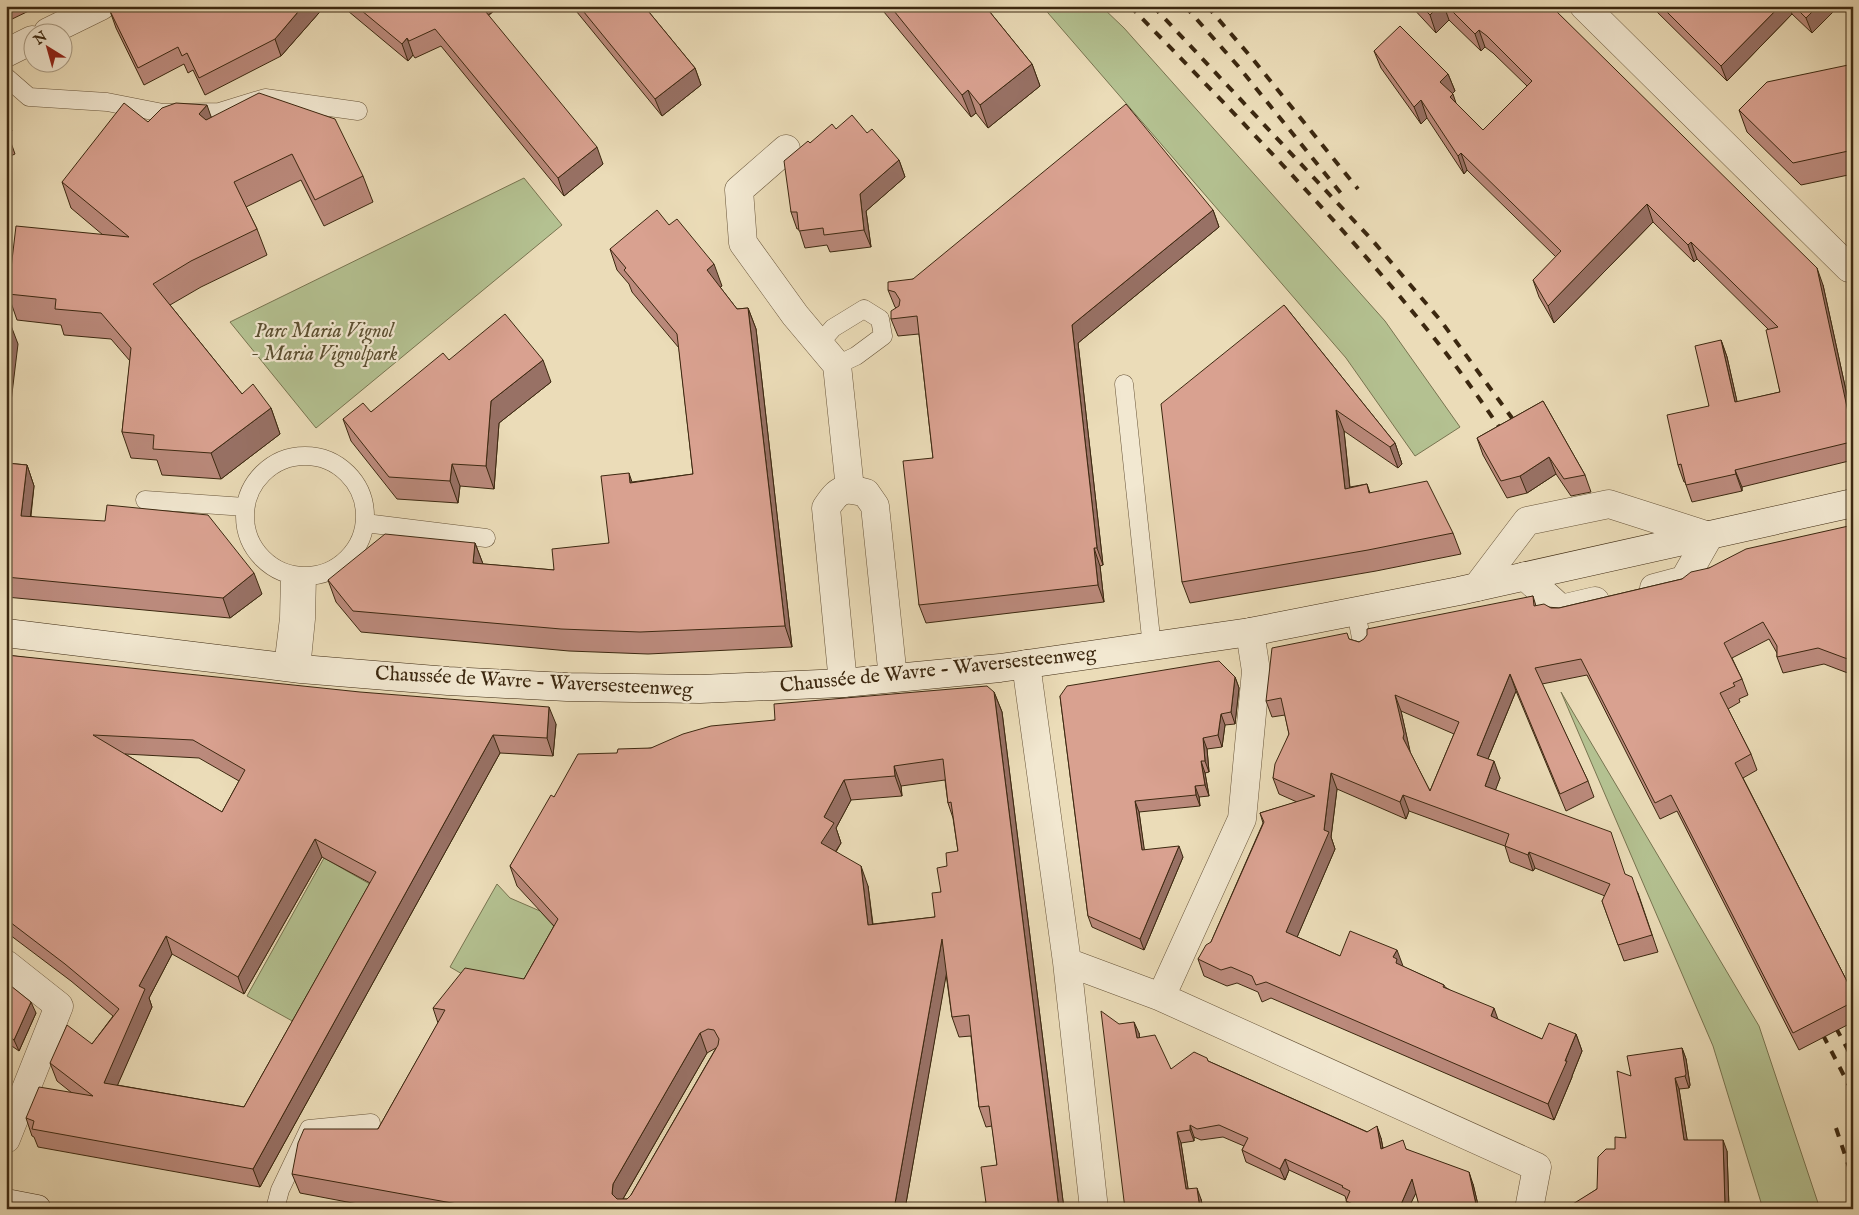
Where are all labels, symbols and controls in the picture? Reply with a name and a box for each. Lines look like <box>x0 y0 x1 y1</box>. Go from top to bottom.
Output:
north arrow <box>22 22 72 72</box>
text: N <box>30 28 51 50</box>
park label: Parc Maria Vignol - Maria Vignolpark <box>251 319 397 368</box>
street label: Chaussée de Wavre - Waversesteenweg <box>779 641 1099 699</box>
street label: Chaussée de Wavre - Waversesteenweg <box>375 661 695 703</box>

